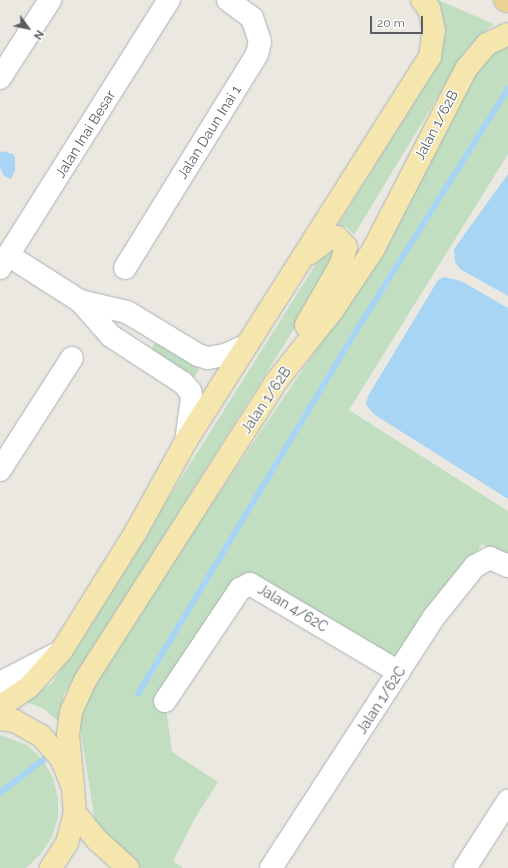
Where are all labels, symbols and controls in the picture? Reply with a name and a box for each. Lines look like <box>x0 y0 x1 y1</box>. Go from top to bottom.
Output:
north arrow <box>8 8 48 48</box>
scale bar <box>372 8 425 34</box>
text: 20 m <box>377 16 405 30</box>
text: N <box>31 28 46 42</box>
street label: Jalan Daun Inai 1 <box>174 82 244 182</box>
street label: Jalan Inai Besar <box>51 87 119 181</box>
street label: Jalan 1/62B <box>411 87 461 163</box>
street label: Jalan 1/62B <box>238 364 294 436</box>
street label: Jalan 4/62C <box>255 581 331 635</box>
street label: Jalan 1/62C <box>353 663 409 737</box>

